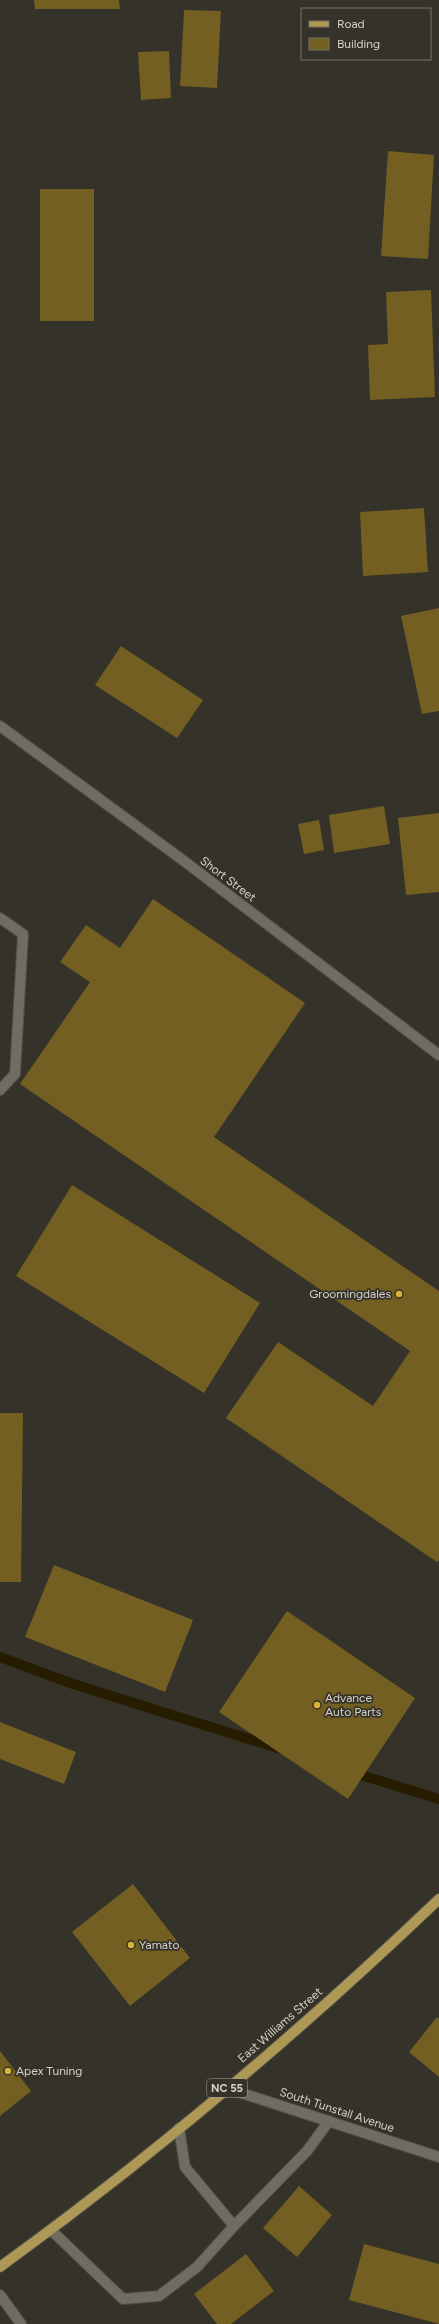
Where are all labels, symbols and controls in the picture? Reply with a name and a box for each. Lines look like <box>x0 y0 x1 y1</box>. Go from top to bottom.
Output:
legend <box>301 8 431 60</box>
text: Road <box>337 17 365 31</box>
text: Building <box>337 37 380 51</box>
street label: Short Street <box>197 853 259 905</box>
place label: Groomingdales <box>309 1287 391 1301</box>
marker: Groomingdales <box>394 1289 404 1299</box>
place label: Advance Auto Parts <box>325 1691 382 1719</box>
marker: Advance Auto Parts <box>312 1700 322 1710</box>
place label: Yamato <box>139 1938 179 1952</box>
marker: Yamato <box>126 1940 136 1950</box>
street label: East Williams Street <box>235 1984 325 2065</box>
place label: Apex Tuning <box>16 2064 82 2078</box>
marker: Apex Tuning <box>3 2066 13 2076</box>
road number: NC 55 <box>207 2079 247 2097</box>
street label: South Tunstall Avenue <box>278 2085 397 2135</box>

